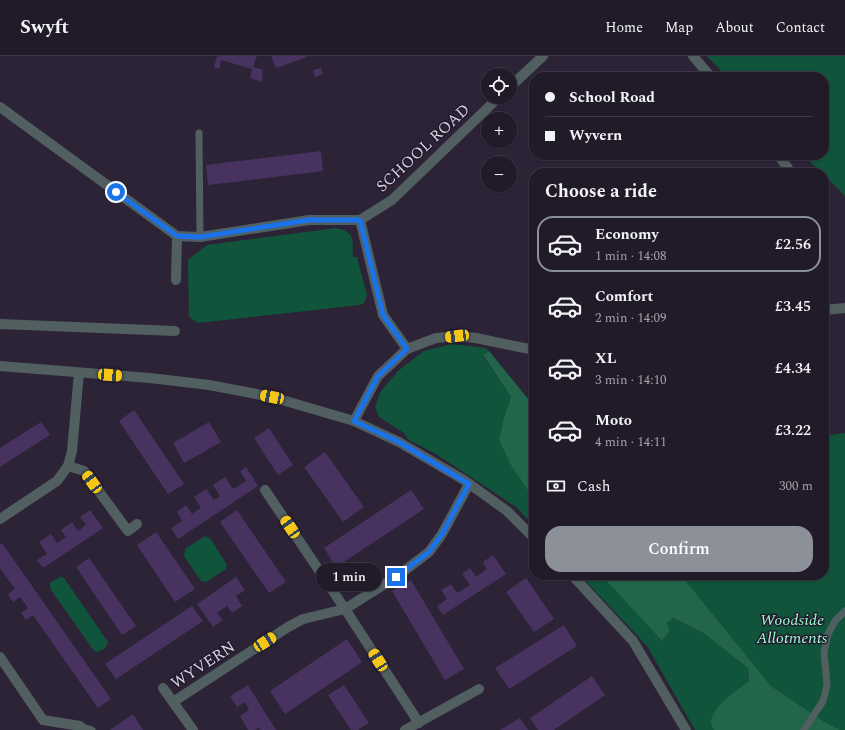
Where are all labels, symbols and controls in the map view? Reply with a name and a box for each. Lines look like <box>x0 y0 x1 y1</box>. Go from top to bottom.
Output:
text: Swyft <box>20 13 69 42</box>
text: Home <box>605 17 643 38</box>
text: Map <box>665 17 693 38</box>
text: About <box>715 17 754 38</box>
text: Contact <box>776 17 825 38</box>
map controls <box>481 68 517 192</box>
button: locate <box>481 68 517 104</box>
text: School Road <box>569 86 655 109</box>
street label: SCHOOL ROAD <box>371 98 475 198</box>
button: + <box>481 112 517 148</box>
text: Wyvern <box>569 124 622 147</box>
button: − <box>481 156 517 192</box>
text: Choose a ride <box>545 178 657 205</box>
route start <box>107 183 125 201</box>
text: Economy <box>595 223 659 246</box>
icon: car <box>547 226 583 262</box>
text: £2.56 <box>775 233 811 256</box>
text: 1 min · 14:08 <box>595 246 667 266</box>
text: Comfort <box>595 285 653 308</box>
icon: car <box>547 288 583 324</box>
text: £3.45 <box>775 295 811 318</box>
text: 2 min · 14:09 <box>595 308 667 328</box>
car <box>444 329 470 343</box>
text: XL <box>595 347 616 370</box>
icon: car <box>547 350 583 386</box>
text: £4.34 <box>775 357 811 380</box>
car <box>98 368 122 382</box>
text: 3 min · 14:10 <box>595 370 667 390</box>
car <box>259 389 285 405</box>
text: Moto <box>595 409 632 432</box>
icon: car <box>547 412 583 448</box>
text: £3.22 <box>775 419 811 442</box>
text: 4 min · 14:11 <box>595 432 667 452</box>
car <box>80 469 104 495</box>
icon: cash <box>545 475 567 497</box>
text: Cash <box>577 475 610 498</box>
text: 300 m <box>779 476 813 496</box>
car <box>278 514 302 540</box>
button: Confirm <box>545 526 813 572</box>
callout: 1 min <box>316 563 382 591</box>
text: 1 min <box>332 567 366 587</box>
route end <box>387 568 405 586</box>
park label: Woodside Allotments <box>756 608 828 650</box>
car <box>252 630 278 654</box>
street label: WYVERN <box>166 635 240 695</box>
car <box>366 647 390 673</box>

